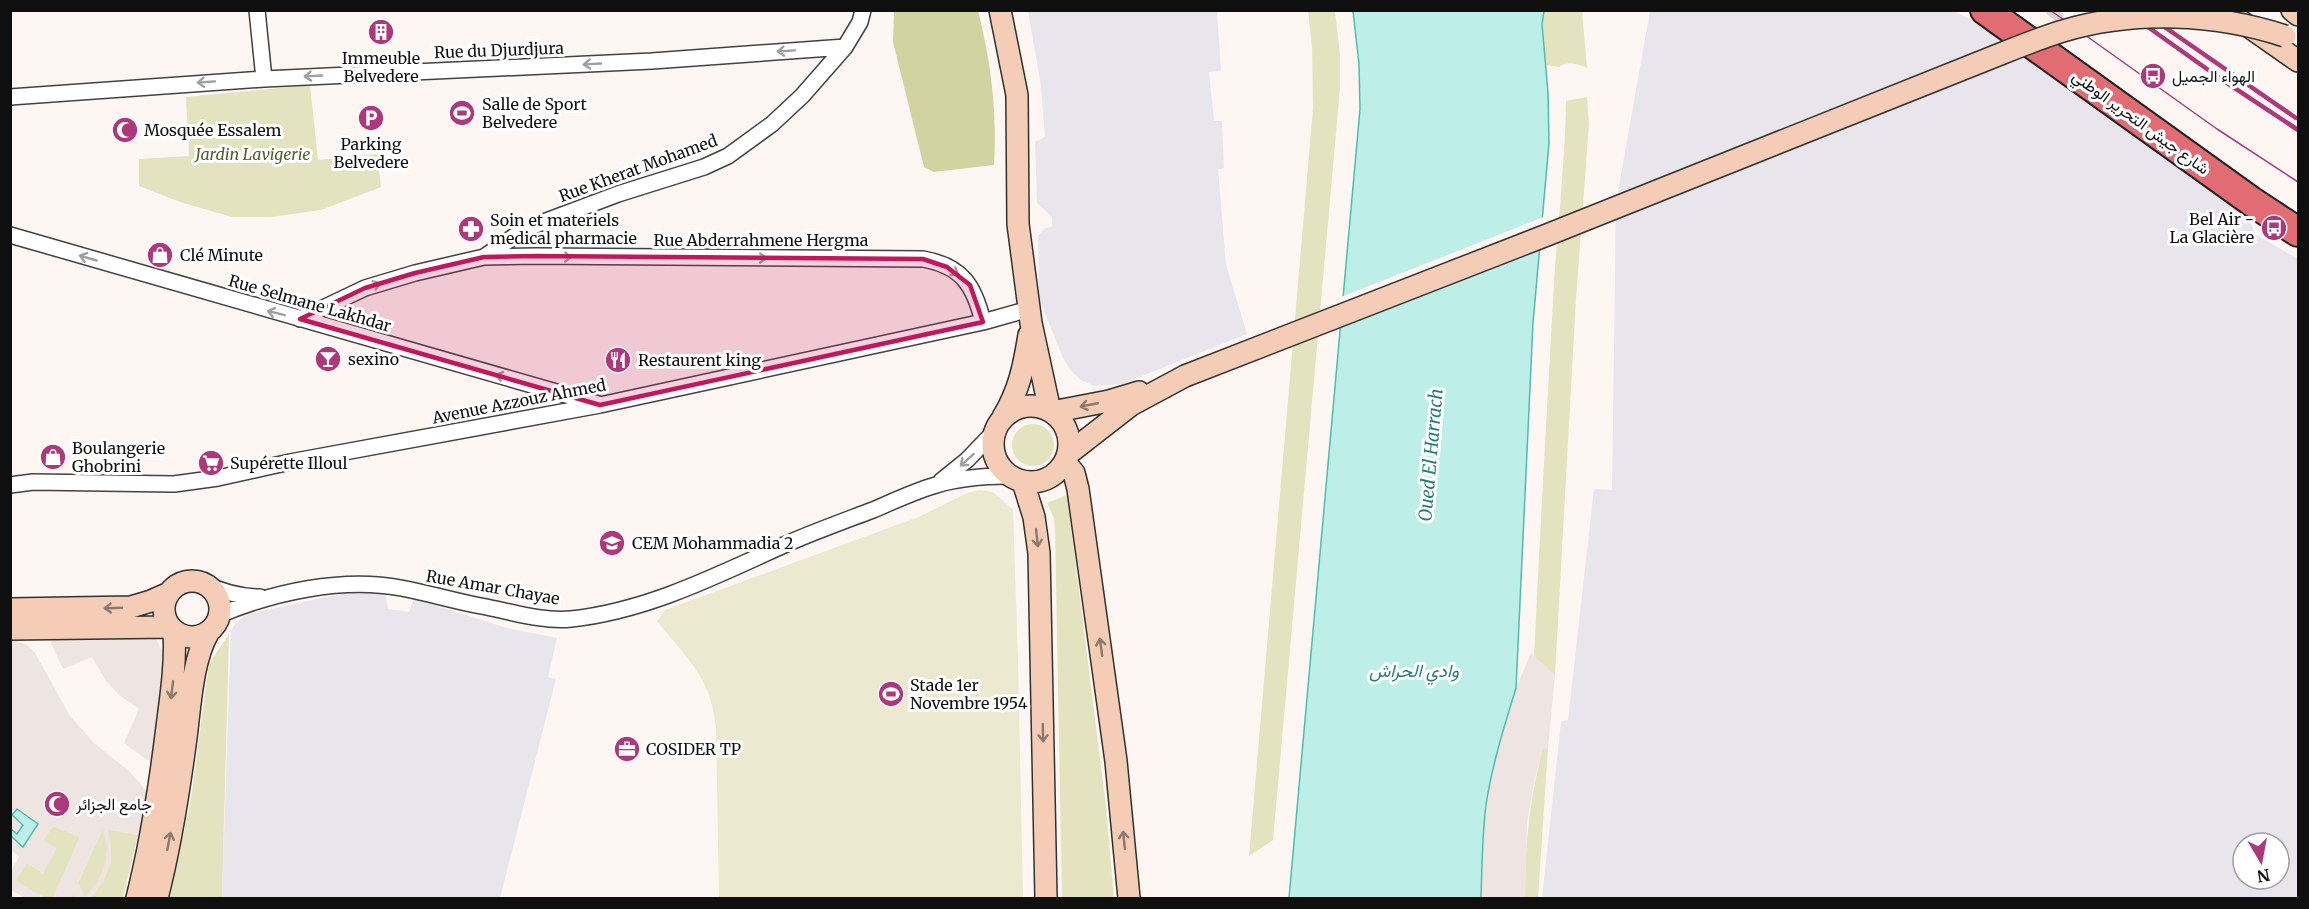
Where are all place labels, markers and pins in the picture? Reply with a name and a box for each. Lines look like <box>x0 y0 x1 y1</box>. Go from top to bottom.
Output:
building icon: Immeuble Belvedere <box>366 17 396 47</box>
place label: Immeuble Belvedere <box>342 48 420 86</box>
bus stop icon: الهواء الجميل <box>2138 61 2168 91</box>
place label: الهواء الجميل <box>2172 66 2255 87</box>
place label: Salle de Sport Belvedere <box>482 94 587 132</box>
sports icon: Salle de Sport Belvedere <box>447 98 477 128</box>
parking icon: Parking Belvedere <box>356 103 386 133</box>
mosque icon: Mosquée Essalem <box>110 115 140 145</box>
place label: Mosquée Essalem <box>144 120 281 140</box>
place label: Parking Belvedere <box>333 134 409 172</box>
place label: Bel Air - La Glacière <box>2169 209 2254 247</box>
place label: Soin et materiels medical pharmacie <box>490 210 637 248</box>
bus stop icon: Bel Air - La Glacière <box>2259 213 2289 243</box>
pharmacy icon: Soin et materiels medical pharmacie <box>456 214 486 244</box>
shop icon: Clé Minute <box>145 240 175 270</box>
place label: Clé Minute <box>180 245 263 265</box>
bar icon: sexino <box>313 344 343 374</box>
restaurant icon: Restaurent king <box>603 345 633 375</box>
place label: sexino <box>348 349 399 369</box>
place label: Restaurent king <box>638 350 761 370</box>
place label: Boulangerie Ghobrini <box>72 438 165 476</box>
shop icon: Boulangerie Ghobrini <box>38 442 68 472</box>
supermarket icon: Supérette Illoul <box>196 448 226 478</box>
place label: Supérette Illoul <box>230 453 348 473</box>
school or university icon: CEM Mohammadia 2 <box>597 528 627 558</box>
place label: CEM Mohammadia 2 <box>632 533 794 553</box>
place label: Stade 1er Novembre 1954 <box>910 675 1028 713</box>
sports icon: Stade 1er Novembre 1954 <box>876 679 906 709</box>
office icon: COSIDER TP <box>612 734 642 764</box>
place label: COSIDER TP <box>646 739 741 759</box>
mosque icon: جامع الجزائر <box>42 789 72 819</box>
place label: جامع الجزائر <box>75 794 152 816</box>

